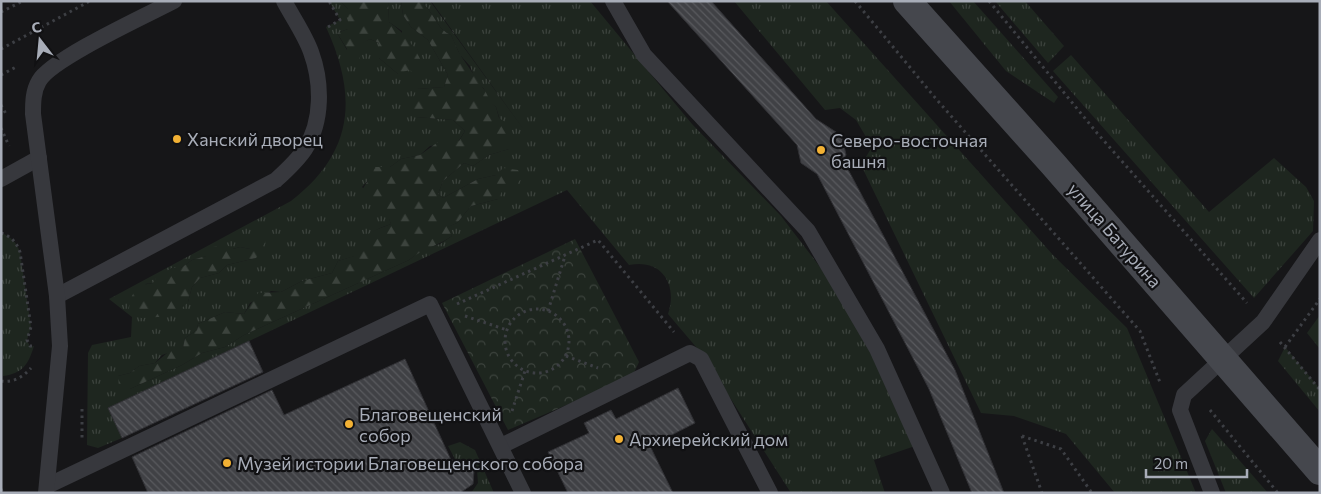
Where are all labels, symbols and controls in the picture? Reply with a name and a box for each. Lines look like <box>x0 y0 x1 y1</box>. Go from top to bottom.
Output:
north arrow <box>15 15 65 65</box>
text: С <box>29 18 43 37</box>
place label: Ханский дворец <box>187 128 323 150</box>
place label: Северо-восточная башня <box>831 129 988 172</box>
marker: Ханский дворец <box>171 133 183 145</box>
marker: Северо-восточная башня <box>815 144 827 156</box>
street label: улица Батурина <box>1064 178 1166 292</box>
place label: Благовещенский собор <box>359 403 502 446</box>
marker: Благовещенский собор <box>343 418 355 430</box>
place label: Архиерейский дом <box>629 428 788 450</box>
marker: Архиерейский дом <box>613 433 625 445</box>
scale bar <box>1146 446 1247 478</box>
place label: Музей истории Благовещенского собора <box>237 452 583 474</box>
text: 20 m <box>1154 454 1188 472</box>
marker: Музей истории Благовещенского собора <box>221 457 233 469</box>

